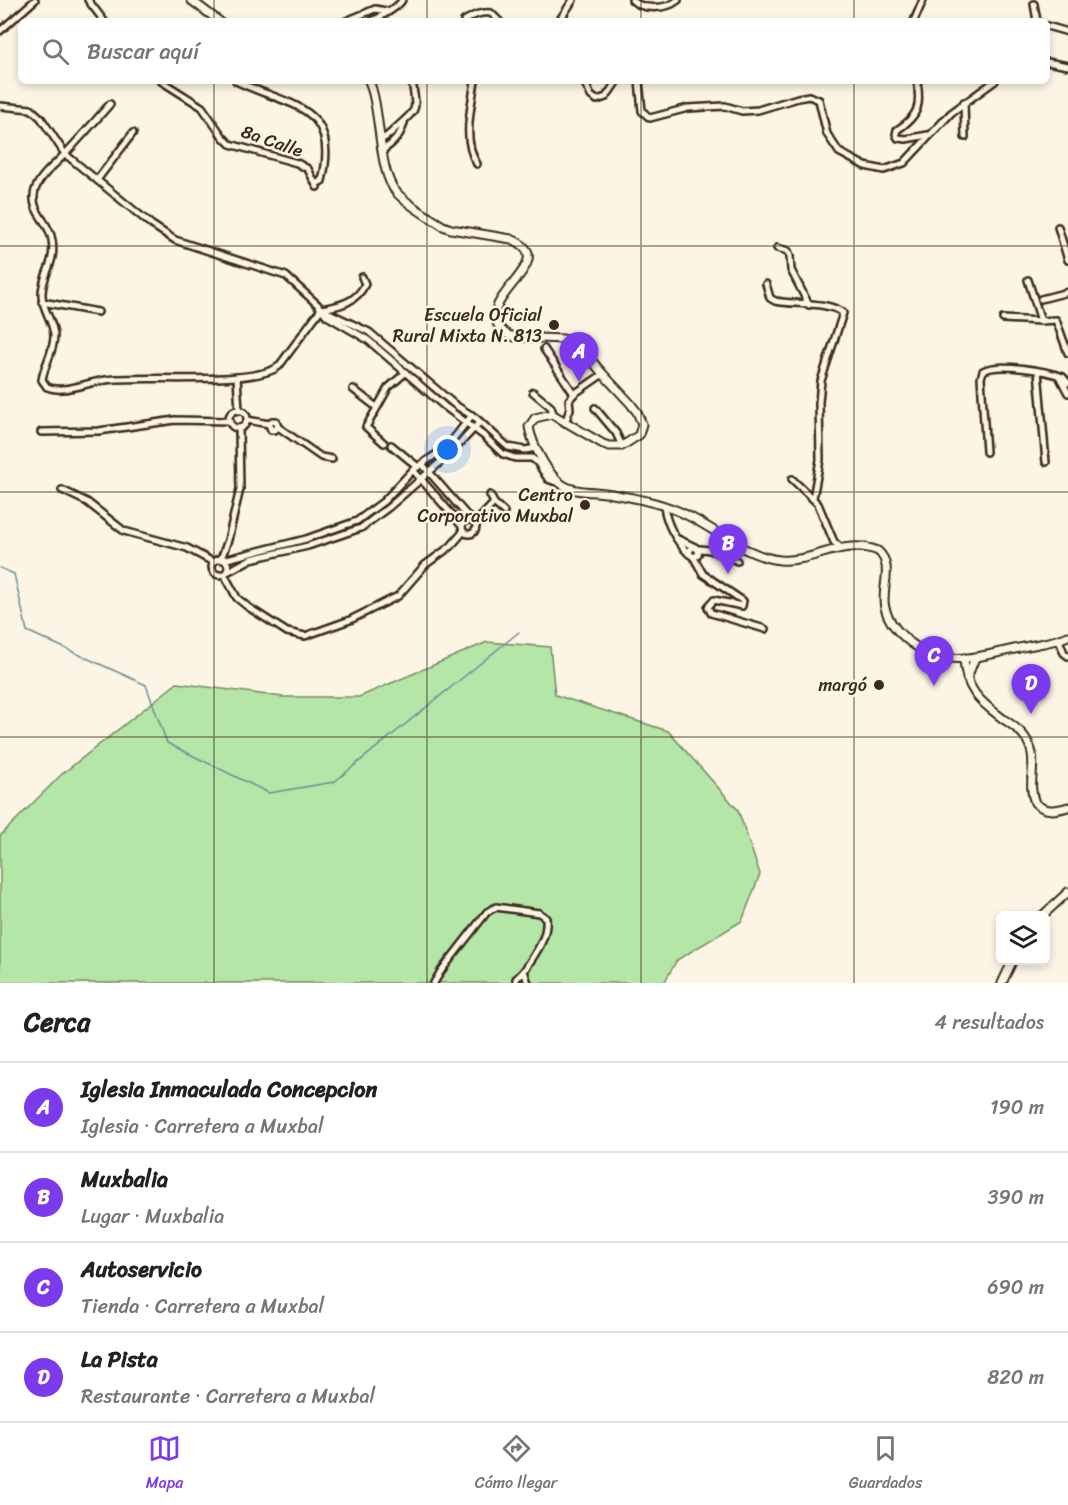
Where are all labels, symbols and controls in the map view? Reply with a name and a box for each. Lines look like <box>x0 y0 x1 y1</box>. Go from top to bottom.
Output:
search box <box>18 18 1050 84</box>
text: Buscar aquí <box>87 32 199 71</box>
icon: search <box>39 35 72 68</box>
street label: 8a Calle <box>237 115 308 167</box>
place label: Escuela Oficial Rural Mixta N. 813 <box>393 299 543 352</box>
marker: Escuela Oficial Rural Mixta N. 813 <box>547 318 561 332</box>
pin: A <box>560 332 598 382</box>
your location <box>433 435 462 464</box>
place label: Centro Corporativo Muxbal <box>418 479 574 532</box>
marker: Centro Corporativo Muxbal <box>578 498 592 512</box>
pin: B <box>708 524 748 574</box>
pin: C <box>914 636 954 686</box>
pin: D <box>1012 664 1050 714</box>
place label: margó <box>819 669 868 701</box>
marker: margó <box>872 678 886 692</box>
map controls <box>996 911 1050 965</box>
button: layers <box>996 911 1050 965</box>
text: Cerca <box>24 999 90 1045</box>
text: 4 resultados <box>935 1005 1044 1040</box>
text: Iglesia Inmaculada Concepcion <box>81 1070 377 1109</box>
text: A <box>37 1090 50 1125</box>
text: 190 m <box>990 1090 1044 1125</box>
text: Iglesia · Carretera a Muxbal <box>81 1109 324 1144</box>
text: Muxbalia <box>81 1160 168 1199</box>
text: B <box>37 1180 50 1215</box>
text: 390 m <box>988 1180 1044 1215</box>
text: Lugar · Muxbalia <box>81 1199 224 1234</box>
text: Autoservicio <box>81 1250 202 1289</box>
text: C <box>37 1270 50 1305</box>
text: 690 m <box>987 1270 1044 1305</box>
text: Tienda · Carretera a Muxbal <box>81 1289 324 1324</box>
text: La Pista <box>81 1340 158 1379</box>
text: D <box>38 1360 49 1395</box>
text: 820 m <box>987 1360 1044 1395</box>
text: Restaurante · Carretera a Muxbal <box>81 1379 375 1414</box>
tab: Mapa <box>146 1432 183 1497</box>
tab: Cómo llegar <box>475 1432 557 1497</box>
tab: Guardados <box>849 1432 922 1497</box>

